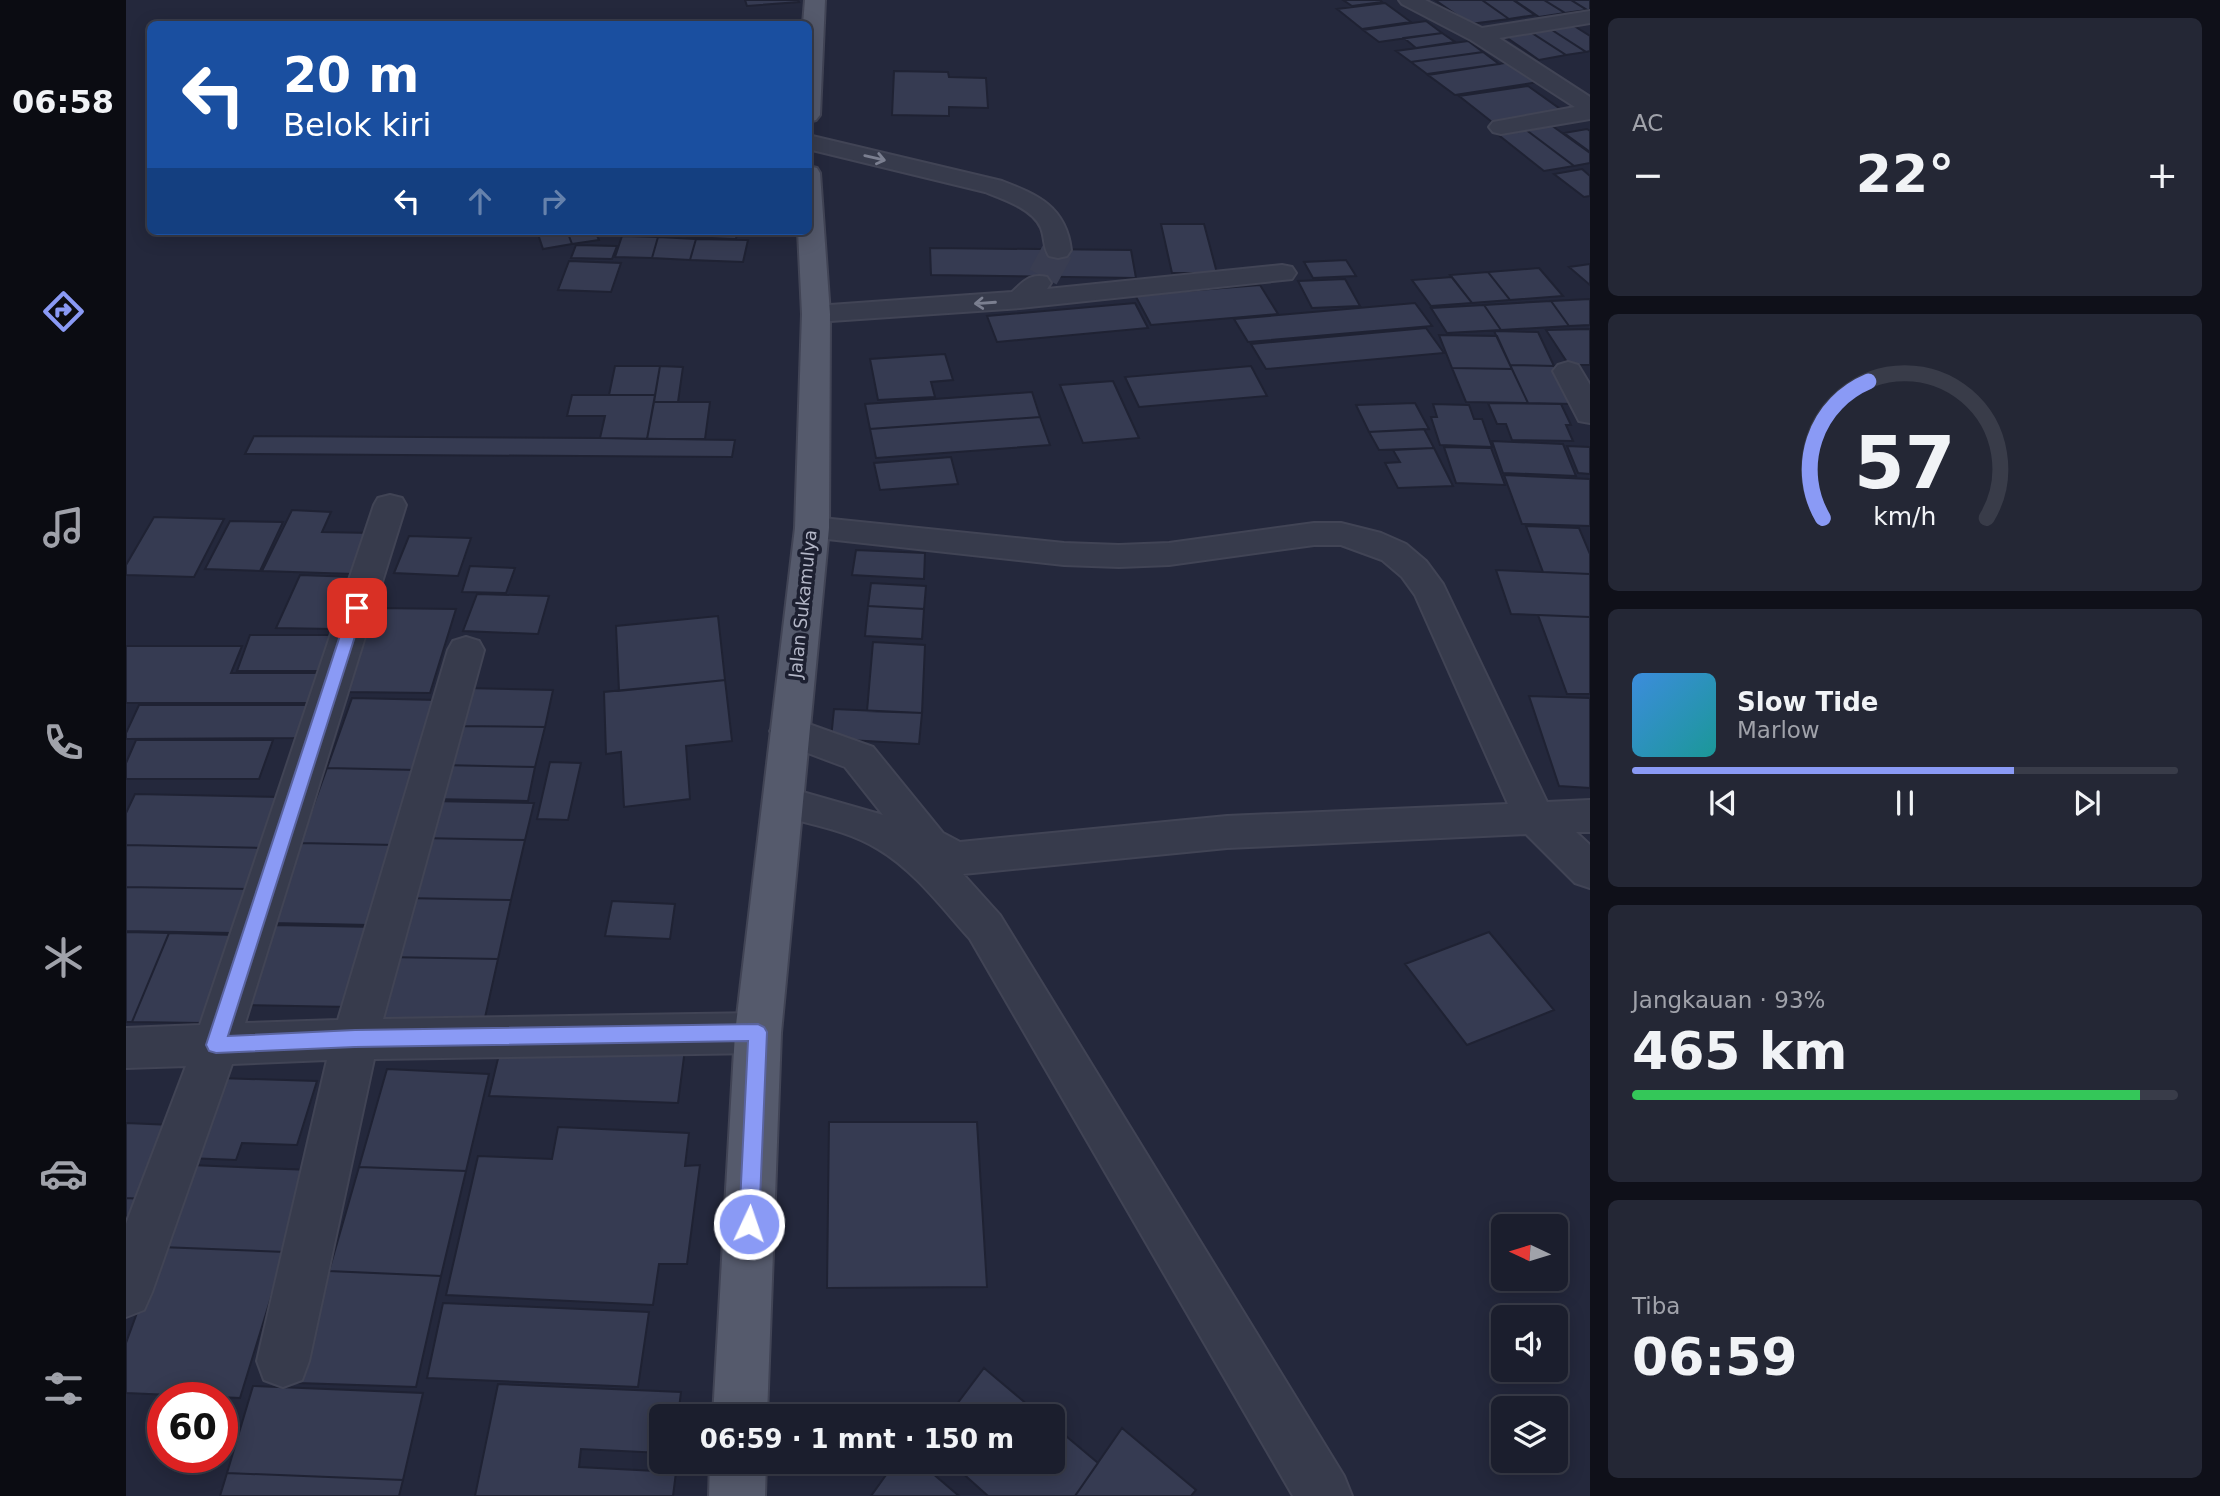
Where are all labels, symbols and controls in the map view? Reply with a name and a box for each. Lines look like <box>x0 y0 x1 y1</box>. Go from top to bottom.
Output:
text: 20 m <box>283 47 419 104</box>
icon: left <box>168 49 259 140</box>
text: 06:58 <box>12 83 114 121</box>
text: Belok kiri <box>283 106 431 144</box>
text: AC <box>1632 110 1663 136</box>
text: 22° <box>1856 144 1954 204</box>
one-way arrow <box>863 152 886 165</box>
text: − <box>1632 153 1664 197</box>
text: + <box>2146 153 2178 197</box>
icon: left <box>388 182 426 220</box>
icon: ahead <box>461 182 499 220</box>
icon: right <box>534 182 572 220</box>
icon: directions <box>39 287 88 336</box>
one-way arrow <box>974 296 997 309</box>
text: 57 <box>1854 421 1956 506</box>
text: km/h <box>1873 502 1937 531</box>
icon: music <box>39 503 88 552</box>
street label: Jalan Sukamulya <box>784 529 821 680</box>
pin <box>327 578 387 638</box>
icon: arrive <box>338 589 376 627</box>
text: Slow Tide <box>1737 687 1878 717</box>
text: Marlow <box>1737 717 1820 743</box>
icon: phone <box>39 718 88 767</box>
icon: previous <box>1704 784 1742 822</box>
icon: pause <box>1886 784 1924 822</box>
icon: next <box>2068 784 2106 822</box>
icon: climate <box>39 933 88 982</box>
text: Jangkauan · 93% <box>1632 987 1825 1013</box>
text: 465 km <box>1632 1021 1847 1081</box>
icon: car <box>39 1149 88 1198</box>
position arrow <box>712 1187 786 1261</box>
north arrow <box>1491 1214 1568 1292</box>
map controls <box>1491 1214 1568 1473</box>
text: Tiba <box>1632 1293 1680 1319</box>
button: sound <box>1491 1305 1568 1382</box>
text: 06:59 <box>1632 1327 1798 1387</box>
icon: filters <box>39 1364 88 1413</box>
speed limit sign: 60 <box>147 1382 238 1473</box>
button: layers <box>1491 1396 1568 1473</box>
text: 06:59 · 1 mnt · 150 m <box>700 1424 1014 1454</box>

